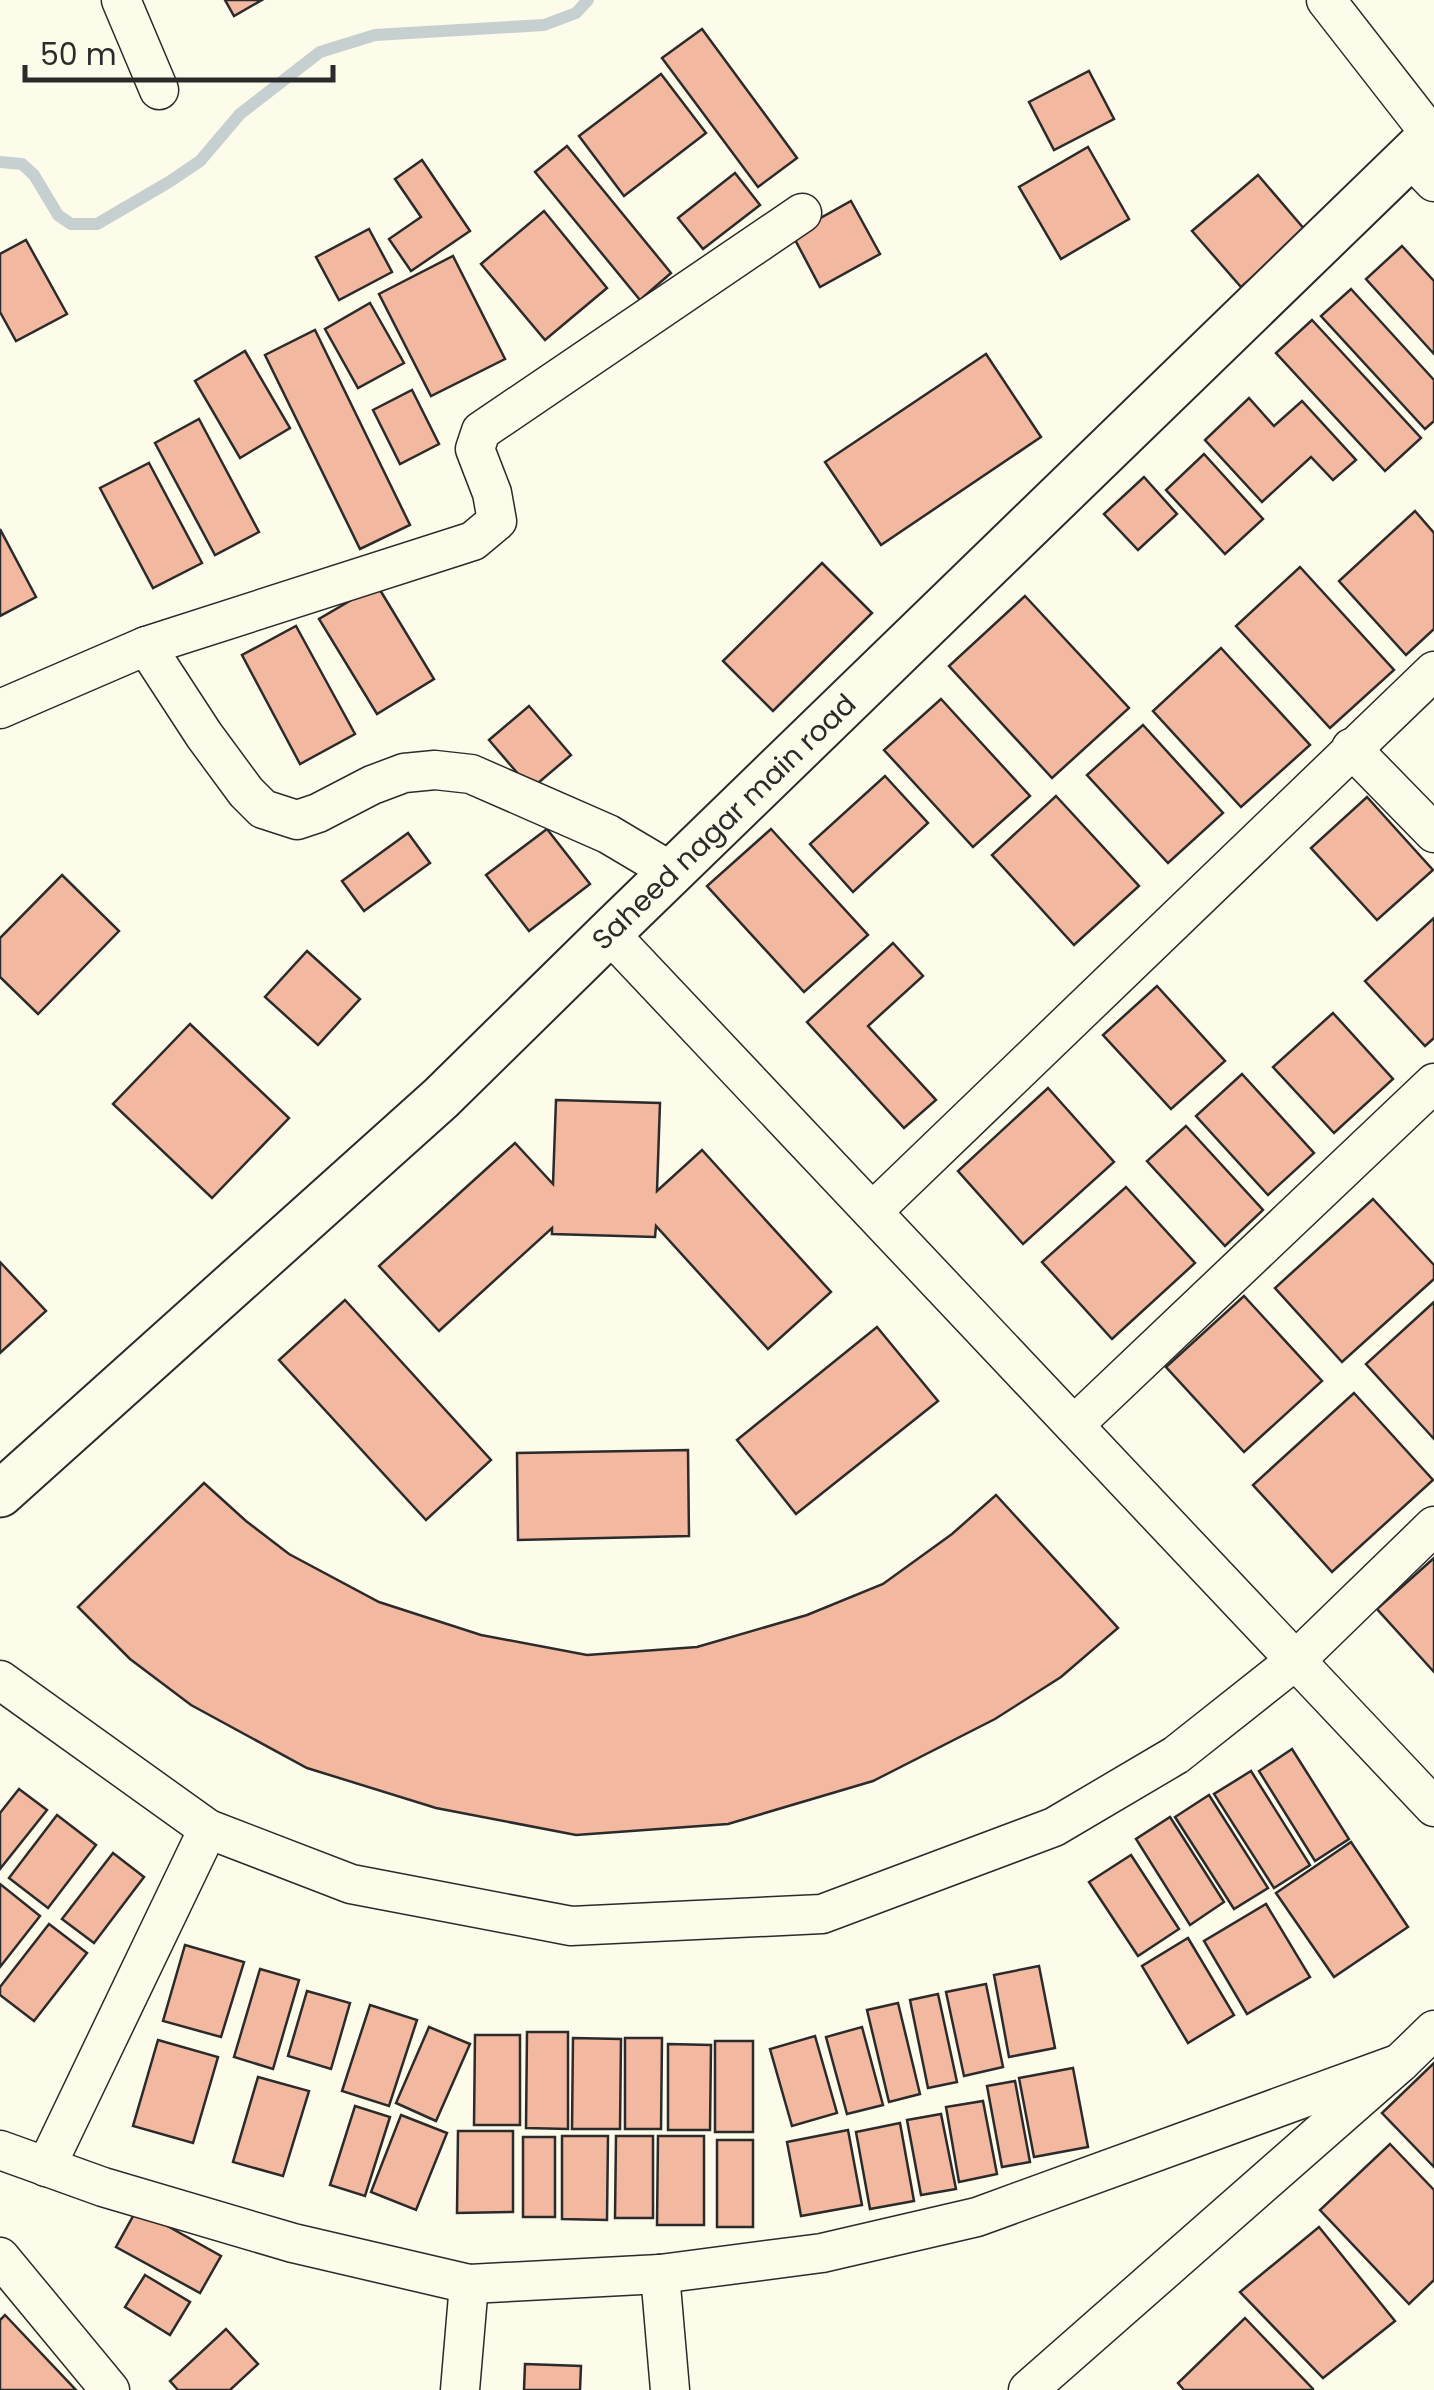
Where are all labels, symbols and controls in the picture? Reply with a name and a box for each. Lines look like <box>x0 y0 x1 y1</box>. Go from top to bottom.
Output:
scale bar <box>25 20 332 82</box>
text: 50 m <box>40 33 117 76</box>
street label: Saheed nagar main road <box>583 685 865 959</box>

